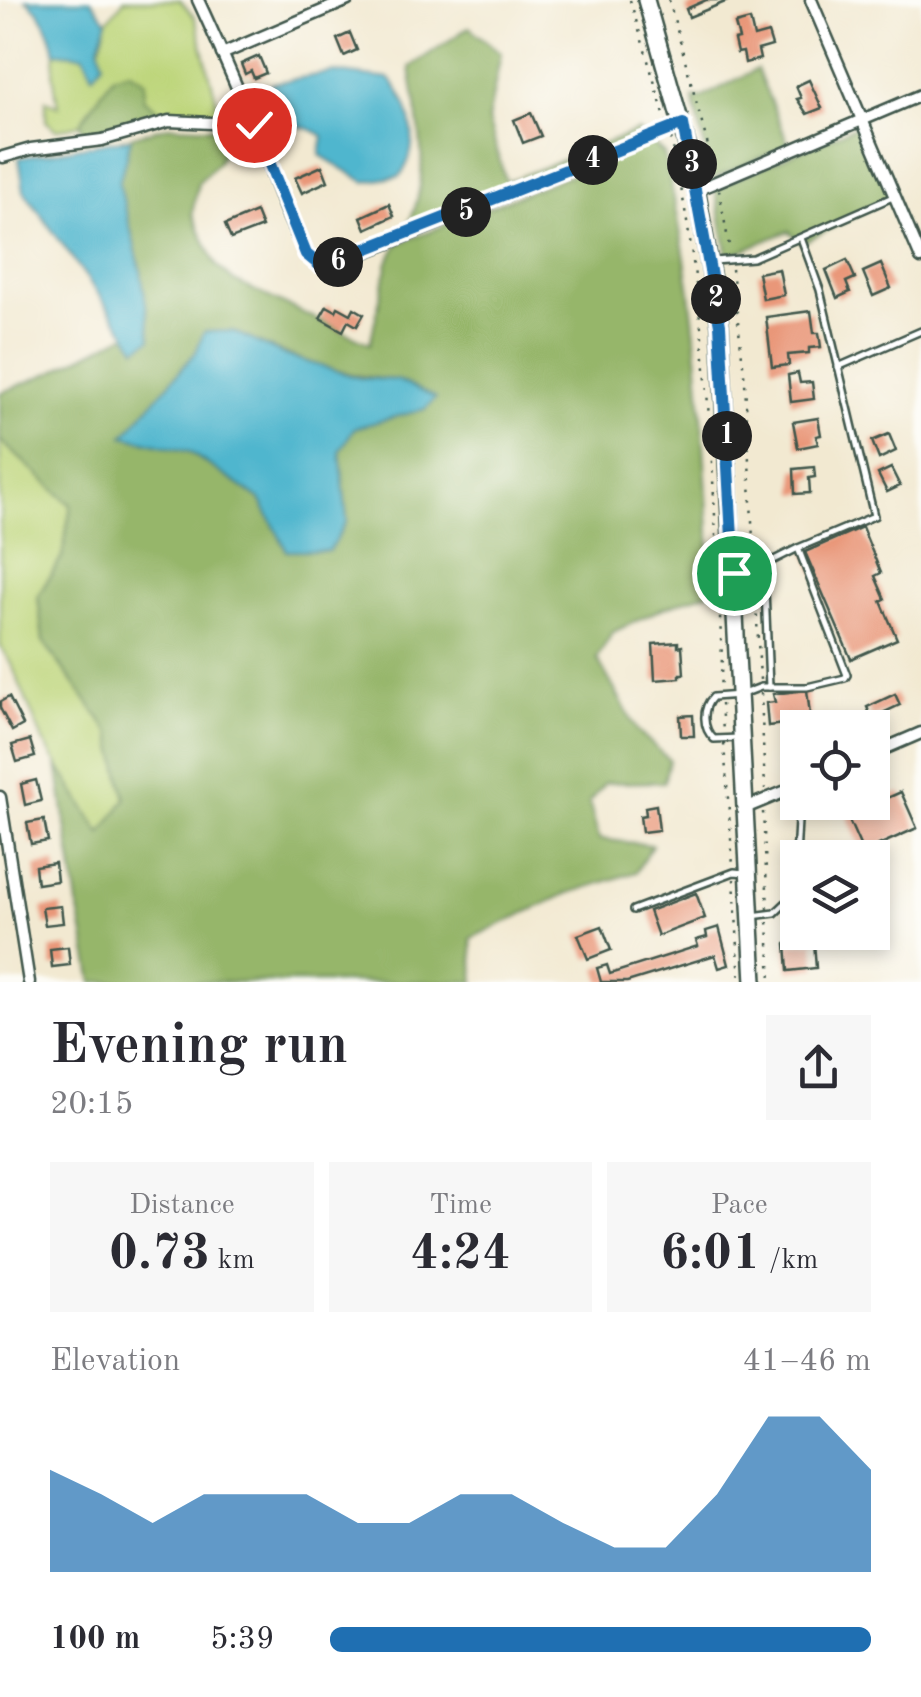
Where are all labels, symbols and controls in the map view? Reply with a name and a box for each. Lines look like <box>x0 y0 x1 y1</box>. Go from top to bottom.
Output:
pin <box>212 83 297 168</box>
icon: check <box>227 98 282 153</box>
pin: 4 <box>568 135 618 185</box>
pin: 3 <box>667 139 717 189</box>
text: 4 <box>585 146 601 174</box>
text: 3 <box>684 150 700 178</box>
pin: 5 <box>441 187 491 237</box>
text: 5 <box>458 198 474 226</box>
pin: 6 <box>313 237 363 287</box>
text: 6 <box>330 248 346 276</box>
pin: 2 <box>691 274 741 324</box>
text: 2 <box>708 285 724 313</box>
pin: 1 <box>702 411 752 461</box>
text: 1 <box>719 422 735 450</box>
pin <box>692 531 777 616</box>
icon: arrive <box>707 546 762 601</box>
map controls <box>780 710 890 950</box>
button: locate <box>780 710 890 820</box>
button: layers <box>780 840 890 950</box>
button: share <box>766 1015 871 1120</box>
text: Evening run <box>50 1020 348 1075</box>
text: 20:15 <box>50 1089 133 1121</box>
text: Distance <box>129 1192 235 1220</box>
text: Time <box>429 1192 492 1220</box>
text: Pace <box>711 1192 768 1220</box>
text: 0.73 <box>109 1230 210 1280</box>
text: 4:24 <box>410 1230 511 1280</box>
text: 6:01 <box>660 1230 761 1280</box>
text: km <box>210 1247 255 1275</box>
text: /km <box>761 1247 818 1275</box>
text: Elevation <box>50 1346 180 1378</box>
text: 41–46 m <box>743 1346 871 1378</box>
text: 100 m <box>50 1624 140 1656</box>
text: 5:39 <box>210 1624 275 1656</box>

